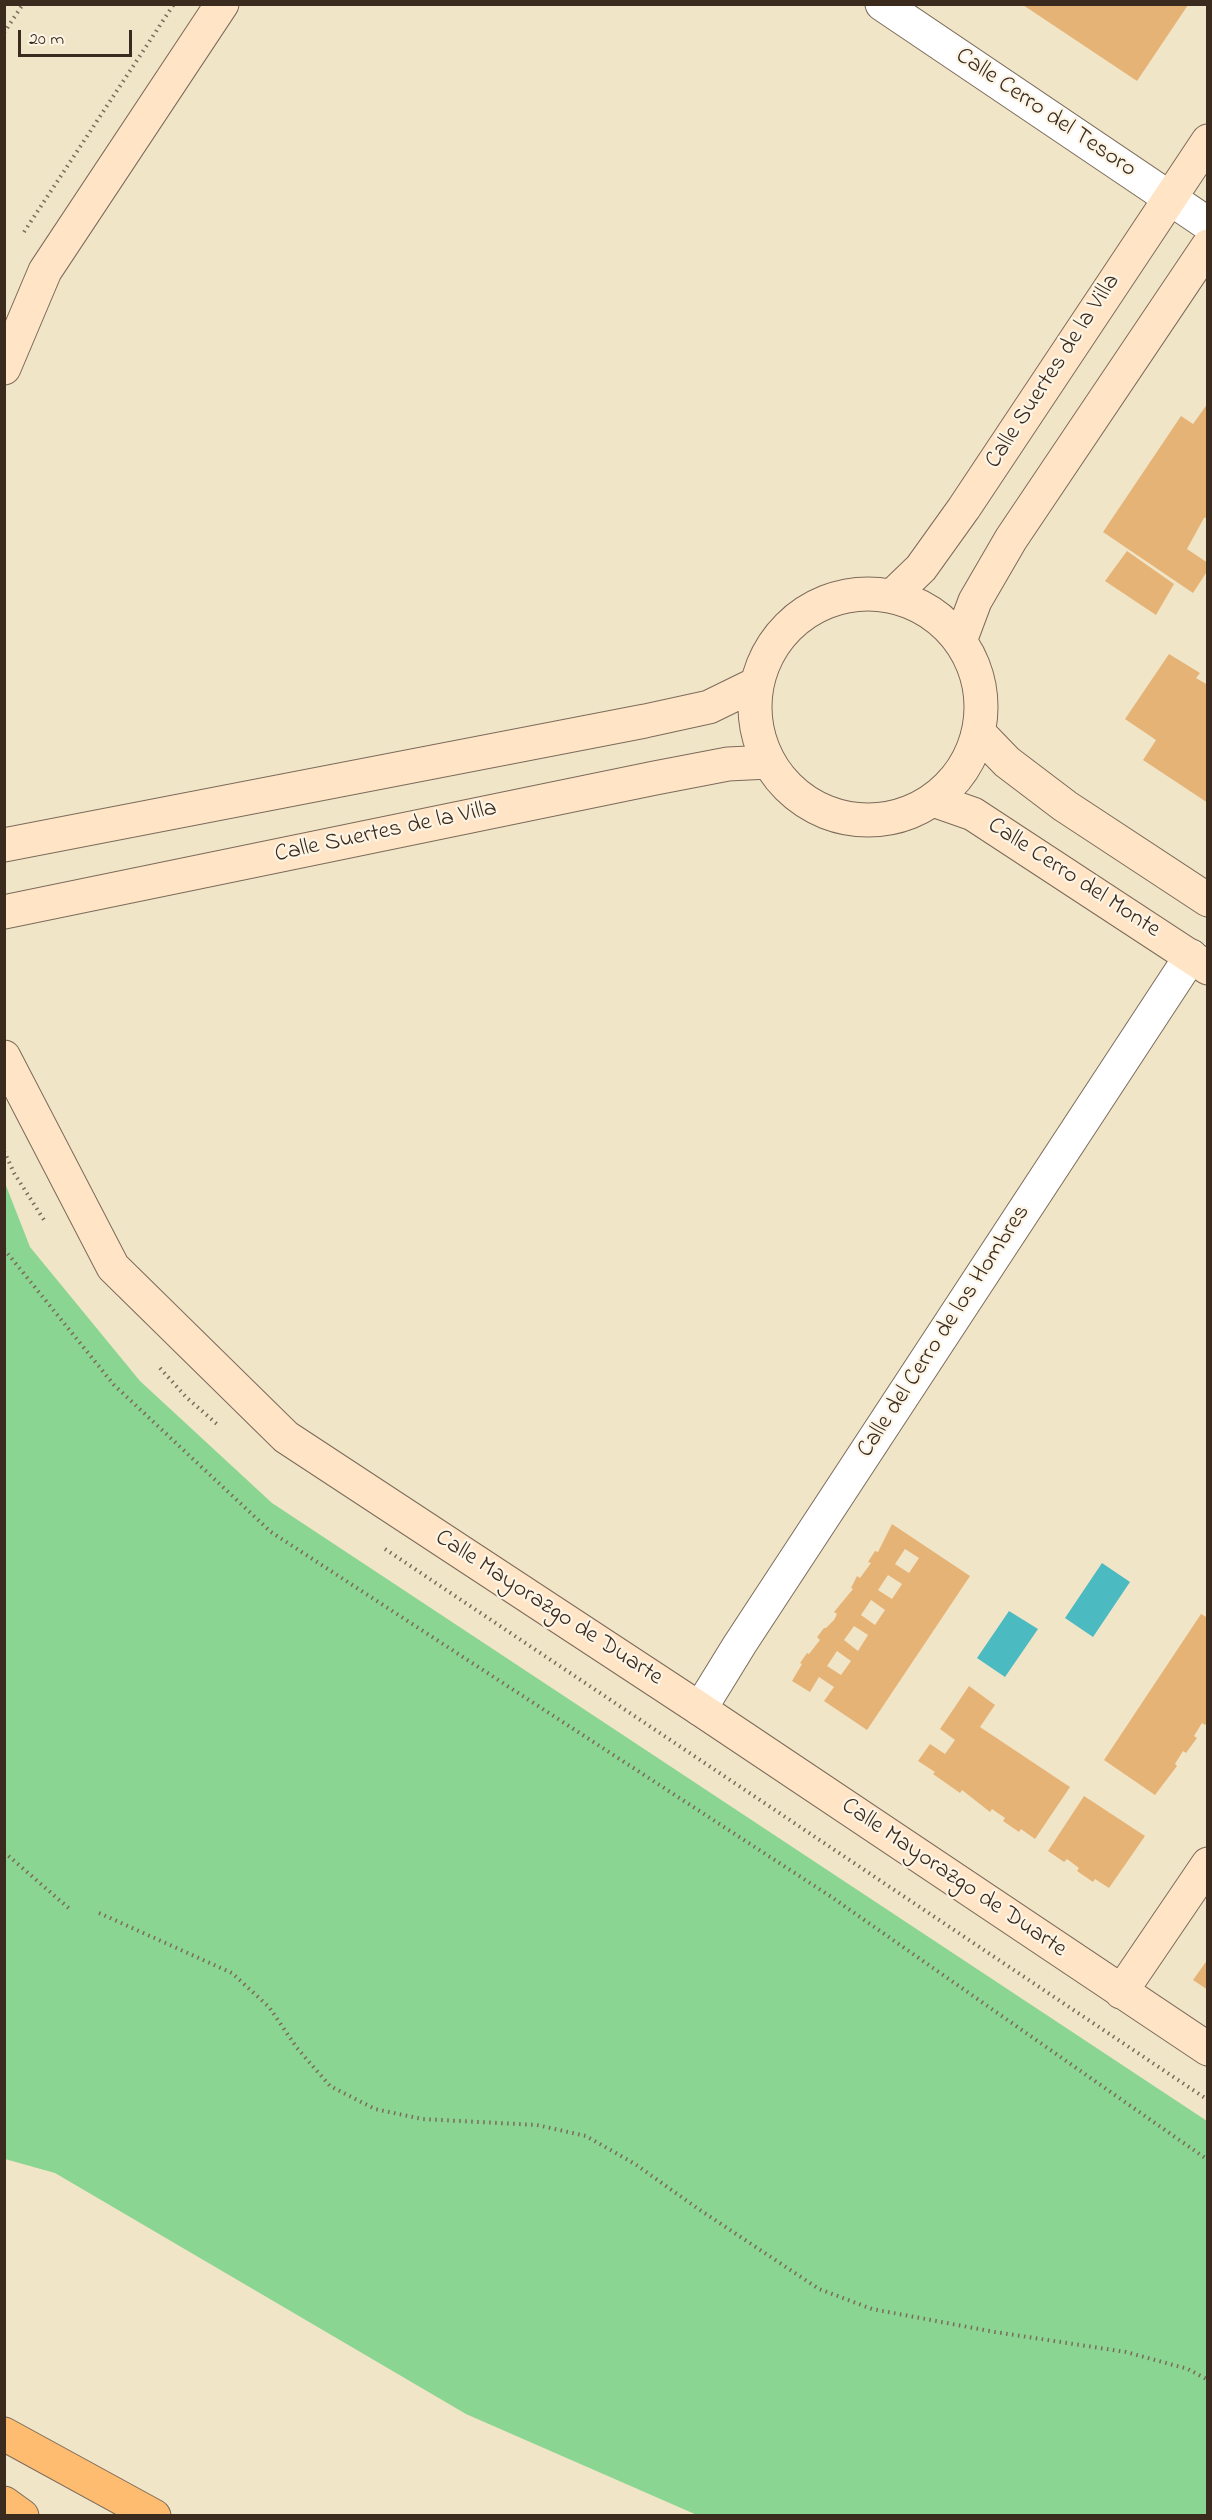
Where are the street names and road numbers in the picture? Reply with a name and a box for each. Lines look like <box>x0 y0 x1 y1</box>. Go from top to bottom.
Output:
street label: Calle Cerro del Tesoro <box>949 43 1141 185</box>
street label: Calle Suertes de la Villa <box>980 269 1128 475</box>
street label: Calle Suertes de la Villa <box>272 795 500 871</box>
street label: Calle Cerro del Monte <box>981 812 1165 946</box>
street label: Calle del Cerro de los Hombres <box>852 1200 1038 1464</box>
street label: Calle Mayorazgo de Duarte <box>429 1525 667 1693</box>
street label: Calle Mayorazgo de Duarte <box>835 1793 1071 1965</box>

